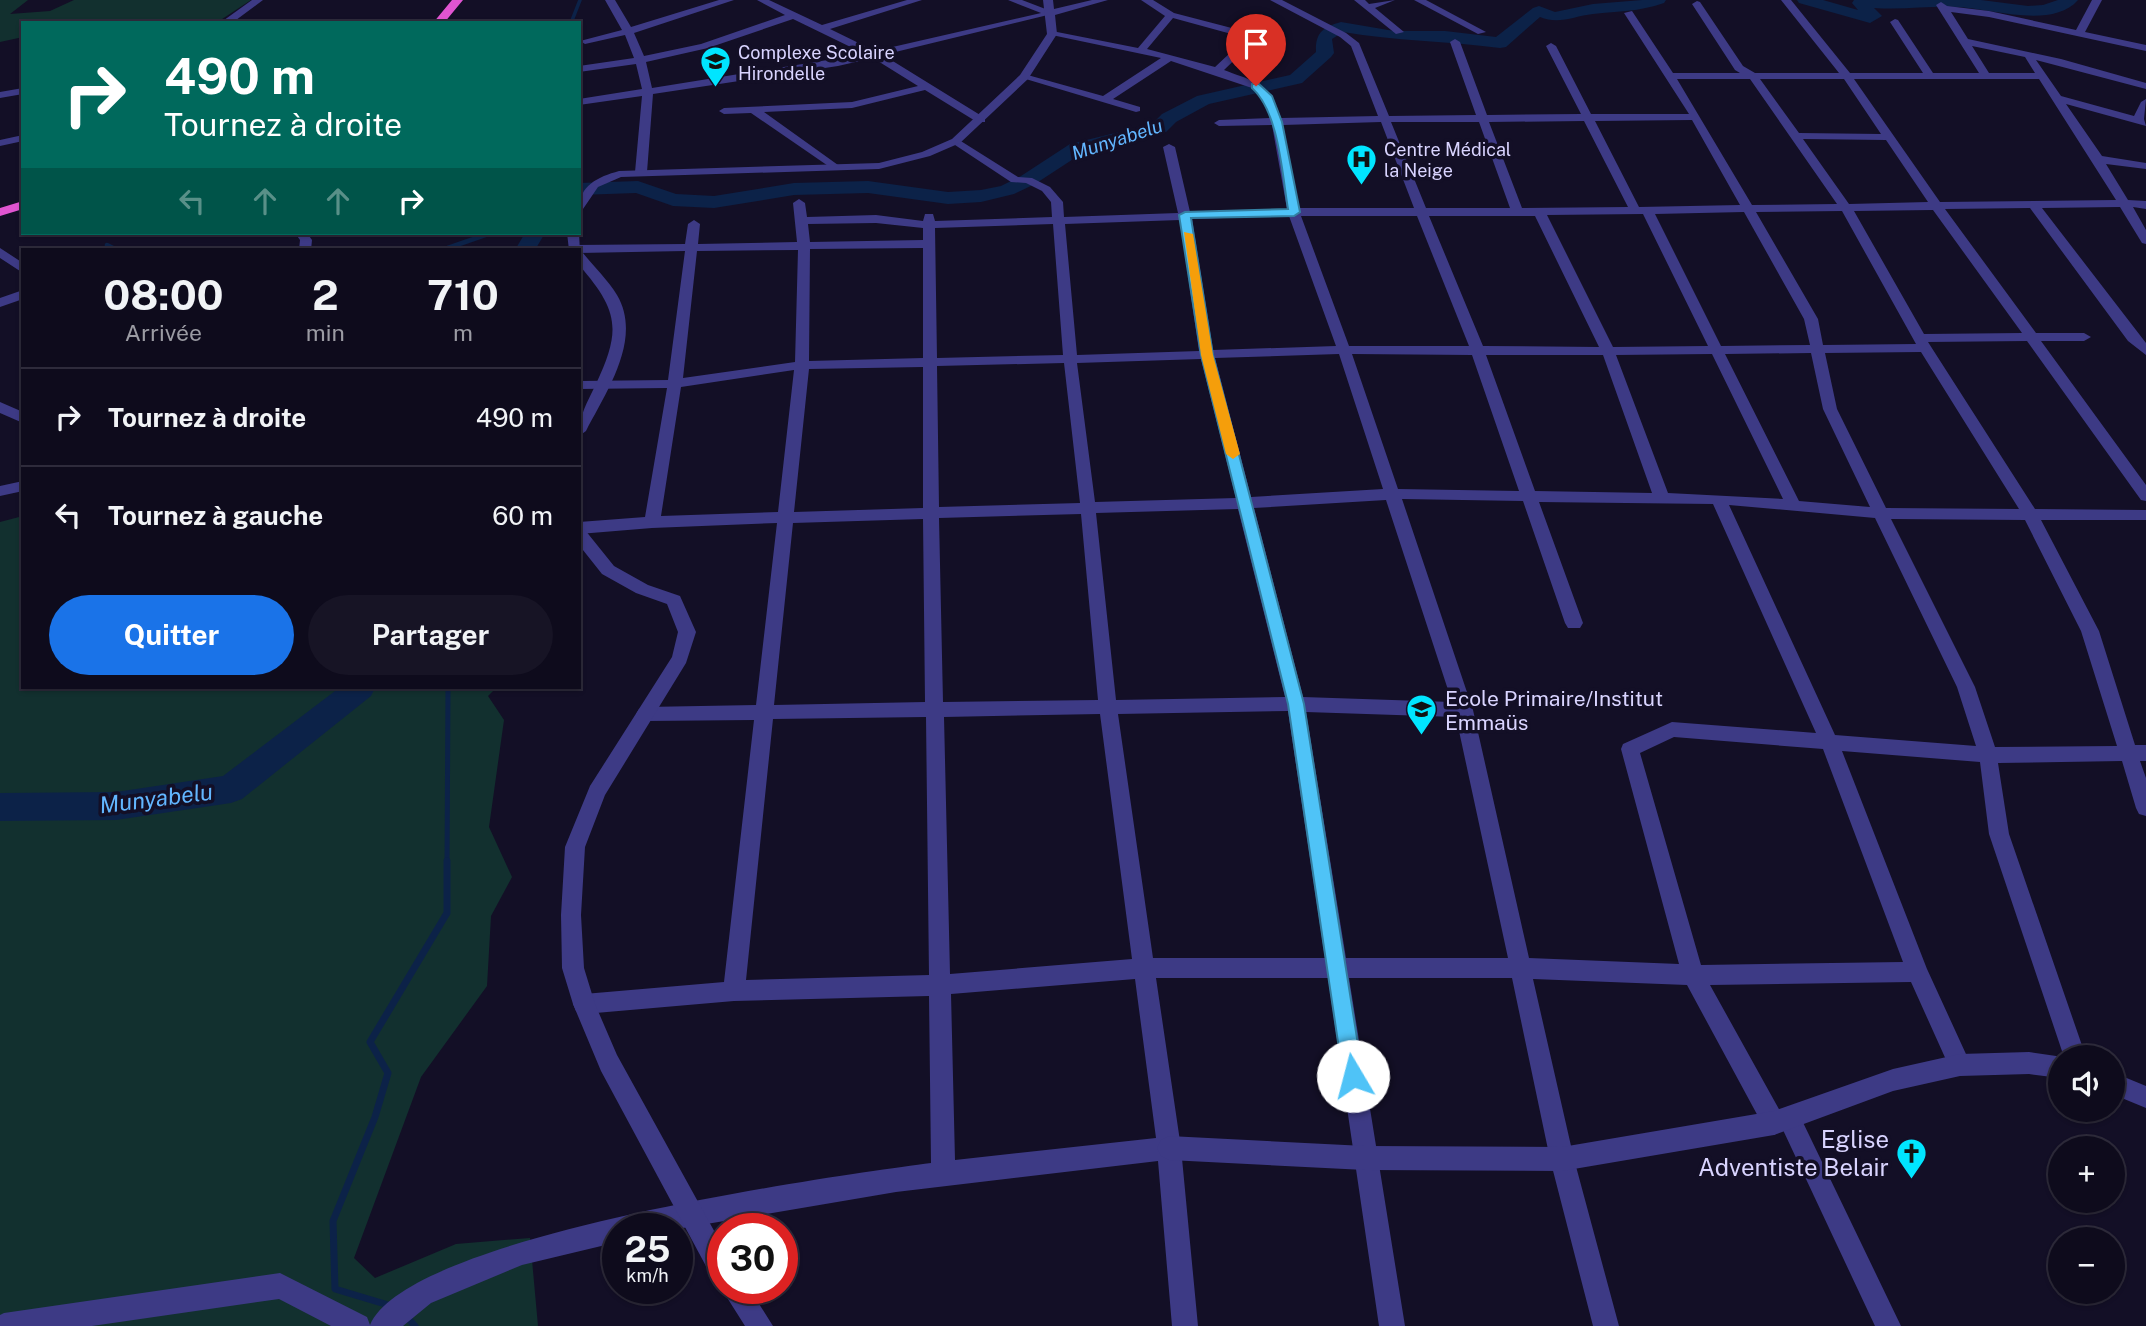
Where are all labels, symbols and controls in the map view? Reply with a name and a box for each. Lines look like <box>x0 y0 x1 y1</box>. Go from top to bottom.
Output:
pin <box>1226 14 1286 86</box>
icon: arrive <box>1237 25 1275 63</box>
place label: Complexe Scolaire Hirondelle <box>738 42 895 84</box>
school or university icon: Complexe Scolaire Hirondelle <box>698 45 732 89</box>
text: 490 m <box>164 47 315 105</box>
icon: right <box>49 49 140 140</box>
text: Tournez à droite <box>164 106 402 143</box>
water label: Munyabelu <box>1069 114 1165 164</box>
place label: Centre Médical la Neige <box>1384 139 1511 181</box>
hospital icon: Centre Médical la Neige <box>1344 142 1378 186</box>
icon: left <box>173 182 211 220</box>
icon: ahead <box>246 182 284 220</box>
icon: ahead <box>319 182 357 220</box>
icon: right <box>392 182 430 220</box>
text: 08:00 <box>103 270 224 319</box>
text: 2 <box>312 270 339 319</box>
text: 710 <box>427 270 499 319</box>
text: Arrivée <box>125 319 202 346</box>
text: min <box>306 319 345 346</box>
text: m <box>453 319 473 346</box>
icon: right <box>49 398 87 436</box>
text: Tournez à droite <box>108 402 306 433</box>
text: 490 m <box>476 402 553 433</box>
icon: left <box>49 496 87 534</box>
text: Tournez à gauche <box>108 500 323 531</box>
text: 60 m <box>492 500 553 531</box>
button: Quitter <box>49 595 294 675</box>
button: Partager <box>308 595 553 675</box>
place label: Ecole Primaire/Institut Emmaüs <box>1445 686 1663 735</box>
school or university icon: Ecole Primaire/Institut Emmaüs <box>1405 693 1439 737</box>
water label: Munyabelu <box>98 778 214 818</box>
position arrow <box>1316 1039 1390 1113</box>
map controls <box>2048 1045 2125 1304</box>
button: sound <box>2048 1045 2125 1122</box>
place label: Eglise Adventiste Belair <box>1698 1125 1889 1181</box>
church icon: Eglise Adventiste Belair <box>1895 1136 1929 1180</box>
button: + <box>2048 1136 2125 1213</box>
speed limit sign: 30 <box>707 1213 798 1304</box>
button: − <box>2048 1227 2125 1304</box>
text: 25 <box>625 1229 670 1270</box>
text: km/h <box>626 1265 669 1286</box>

